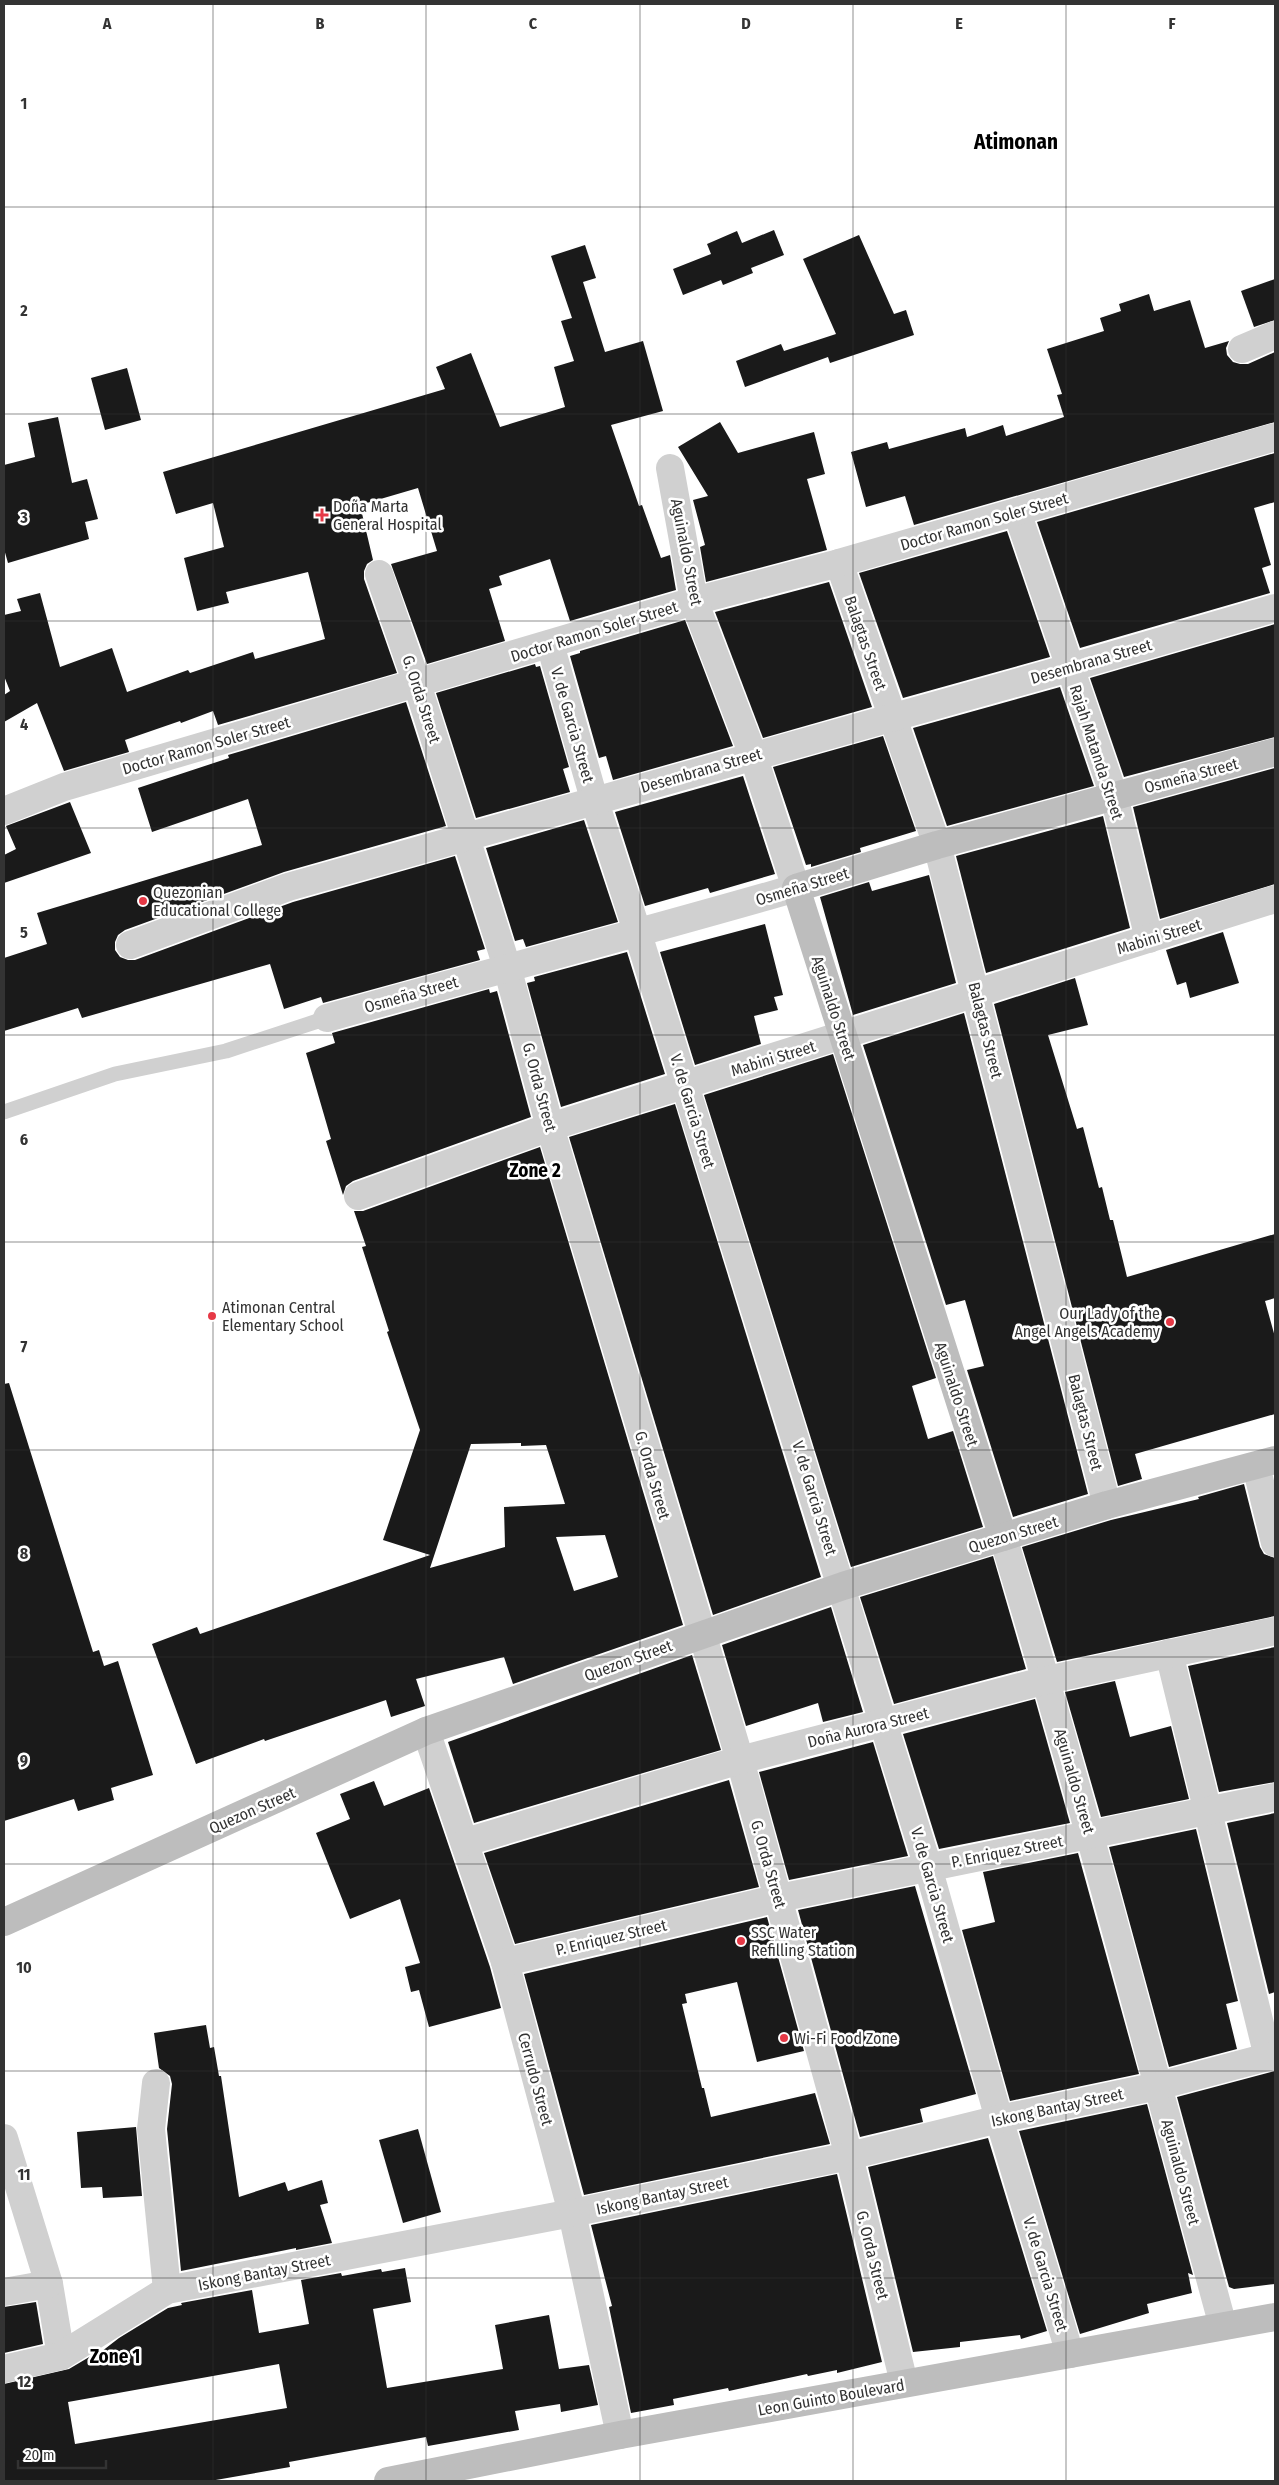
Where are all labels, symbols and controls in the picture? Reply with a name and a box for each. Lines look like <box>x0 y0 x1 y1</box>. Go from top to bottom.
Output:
text: A <box>102 14 112 33</box>
text: B <box>316 14 325 33</box>
text: C <box>529 14 538 33</box>
text: D <box>741 14 751 33</box>
text: E <box>955 14 963 33</box>
text: F <box>1168 14 1176 33</box>
text: 1 <box>21 94 27 113</box>
district label: Atimonan <box>973 129 1058 155</box>
text: 2 <box>19 301 28 320</box>
street label: Doctor Ramon Soler Street <box>898 488 1071 555</box>
place label: Doña Marta General Hospital <box>333 497 442 534</box>
street label: Aguinaldo Street <box>667 497 706 608</box>
text: 3 <box>19 508 28 527</box>
marker: Doña Marta General Hospital <box>315 508 329 522</box>
street label: Balagtas Street <box>841 593 891 694</box>
street label: Doctor Ramon Soler Street <box>508 597 681 666</box>
street label: Desembrana Street <box>1028 635 1155 688</box>
street label: G. Orda Street <box>398 653 445 746</box>
street label: V. de Garcia Street <box>547 665 598 786</box>
street label: Rajah Matanda Street <box>1066 682 1127 823</box>
street label: Doctor Ramon Soler Street <box>120 712 293 779</box>
text: 4 <box>20 715 28 734</box>
street label: Desembrana Street <box>638 744 765 797</box>
street label: Osmeña Street <box>1142 754 1241 797</box>
street label: Osmeña Street <box>753 863 852 910</box>
place label: Quezonian Educational College <box>153 883 281 920</box>
marker: Quezonian Educational College <box>137 895 149 907</box>
street label: Mabini Street <box>1115 914 1204 958</box>
text: 5 <box>20 923 28 942</box>
street label: Aguinaldo Street <box>808 954 860 1063</box>
street label: Osmeña Street <box>362 972 461 1017</box>
street label: Balagtas Street <box>964 980 1007 1081</box>
street label: Mabini Street <box>729 1036 818 1080</box>
street label: G. Orda Street <box>519 1041 561 1134</box>
street label: V. de Garcia Street <box>666 1052 719 1171</box>
text: 6 <box>20 1130 28 1149</box>
district label: Zone 2 <box>509 1159 561 1182</box>
place label: Atimonan Central Elementary School <box>222 1298 344 1335</box>
place label: Our Lady of the Angel Angels Academy <box>1014 1304 1161 1341</box>
marker: Atimonan Central Elementary School <box>206 1310 218 1322</box>
marker: Our Lady of the Angel Angels Academy <box>1164 1316 1176 1328</box>
text: 7 <box>21 1337 28 1356</box>
street label: Aguinaldo Street <box>931 1340 983 1449</box>
street label: Balagtas Street <box>1064 1372 1107 1473</box>
street label: G. Orda Street <box>631 1429 674 1522</box>
street label: V. de Garcia Street <box>788 1439 841 1558</box>
street label: Quezon Street <box>966 1512 1061 1557</box>
text: 8 <box>20 1544 29 1563</box>
street label: Quezon Street <box>582 1635 676 1685</box>
street label: Doña Aurora Street <box>806 1703 931 1752</box>
street label: Aguinaldo Street <box>1050 1726 1099 1837</box>
text: 9 <box>20 1751 28 1770</box>
street label: Quezon Street <box>206 1783 299 1838</box>
street label: G. Orda Street <box>747 1818 790 1911</box>
street label: V. de Garcia Street <box>907 1825 958 1946</box>
street label: P. Enriquez Street <box>950 1831 1065 1872</box>
street label: P. Enriquez Street <box>554 1915 669 1959</box>
place label: SSC Water Refilling Station <box>751 1923 855 1960</box>
marker: SSC Water Refilling Station <box>735 1935 747 1947</box>
text: 10 <box>16 1958 32 1977</box>
place label: Wi-Fi Food Zone <box>794 2029 898 2048</box>
street label: Cerrudo Street <box>514 2031 557 2128</box>
marker: Wi-Fi Food Zone <box>778 2032 790 2044</box>
street label: Iskong Bantay Street <box>989 2084 1126 2131</box>
street label: Aguinaldo Street <box>1157 2117 1204 2228</box>
text: 11 <box>17 2165 31 2184</box>
street label: Iskong Bantay Street <box>594 2172 731 2219</box>
street label: G. Orda Street <box>852 2209 893 2302</box>
street label: V. de Garcia Street <box>1019 2215 1072 2334</box>
street label: Iskong Bantay Street <box>196 2250 333 2295</box>
district label: Zone 1 <box>90 2345 140 2368</box>
text: 12 <box>17 2372 32 2391</box>
street label: Leon Guinto Boulevard <box>756 2375 906 2420</box>
scale bar <box>18 2438 105 2470</box>
text: 20 m <box>25 2446 55 2464</box>

